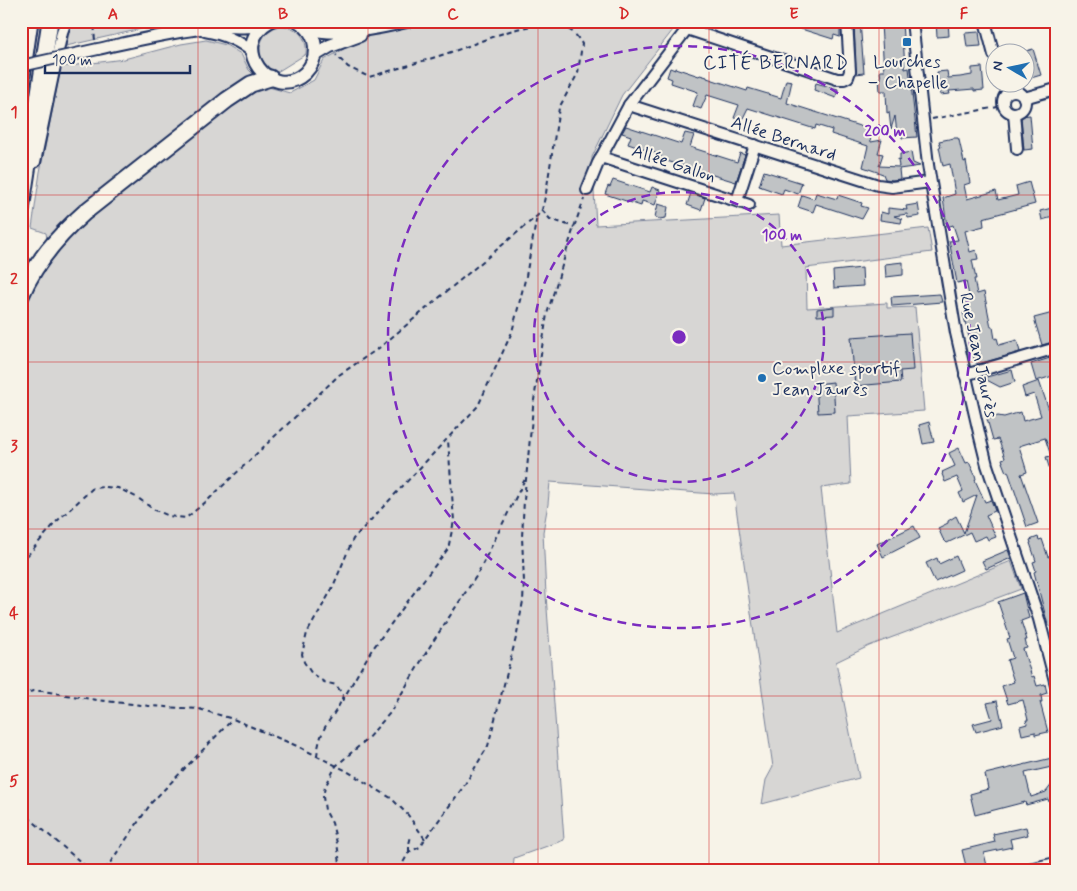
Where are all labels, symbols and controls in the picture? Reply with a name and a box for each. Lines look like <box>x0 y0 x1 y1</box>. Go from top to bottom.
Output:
text: A <box>108 4 118 25</box>
text: B <box>278 4 288 25</box>
text: C <box>447 4 459 25</box>
text: D <box>618 4 630 25</box>
text: E <box>789 4 799 25</box>
text: F <box>960 4 969 25</box>
marker: Lourches – Chapelle <box>901 36 913 48</box>
scale bar <box>45 42 190 74</box>
north arrow <box>984 42 1034 92</box>
district label: CITÉ BERNARD <box>703 50 849 76</box>
place label: Lourches – Chapelle <box>866 50 948 95</box>
text: 100 m <box>52 51 92 71</box>
text: N <box>989 60 1008 72</box>
text: 1 <box>10 102 18 123</box>
street label: Allée Bernard <box>728 111 839 167</box>
text: 200 m <box>865 122 906 142</box>
street label: Allée Gallon <box>629 139 719 189</box>
text: 100 m <box>762 226 802 246</box>
text: 2 <box>10 269 18 290</box>
street label: Rue Jean Jaurès <box>953 290 1003 420</box>
centre of rings <box>670 328 688 346</box>
place label: Complexe sportif Jean Jaurès <box>772 357 900 402</box>
marker: Complexe sportif Jean Jaurès <box>756 372 768 384</box>
text: 3 <box>10 436 18 457</box>
text: 4 <box>9 603 19 624</box>
text: 5 <box>9 771 19 792</box>

